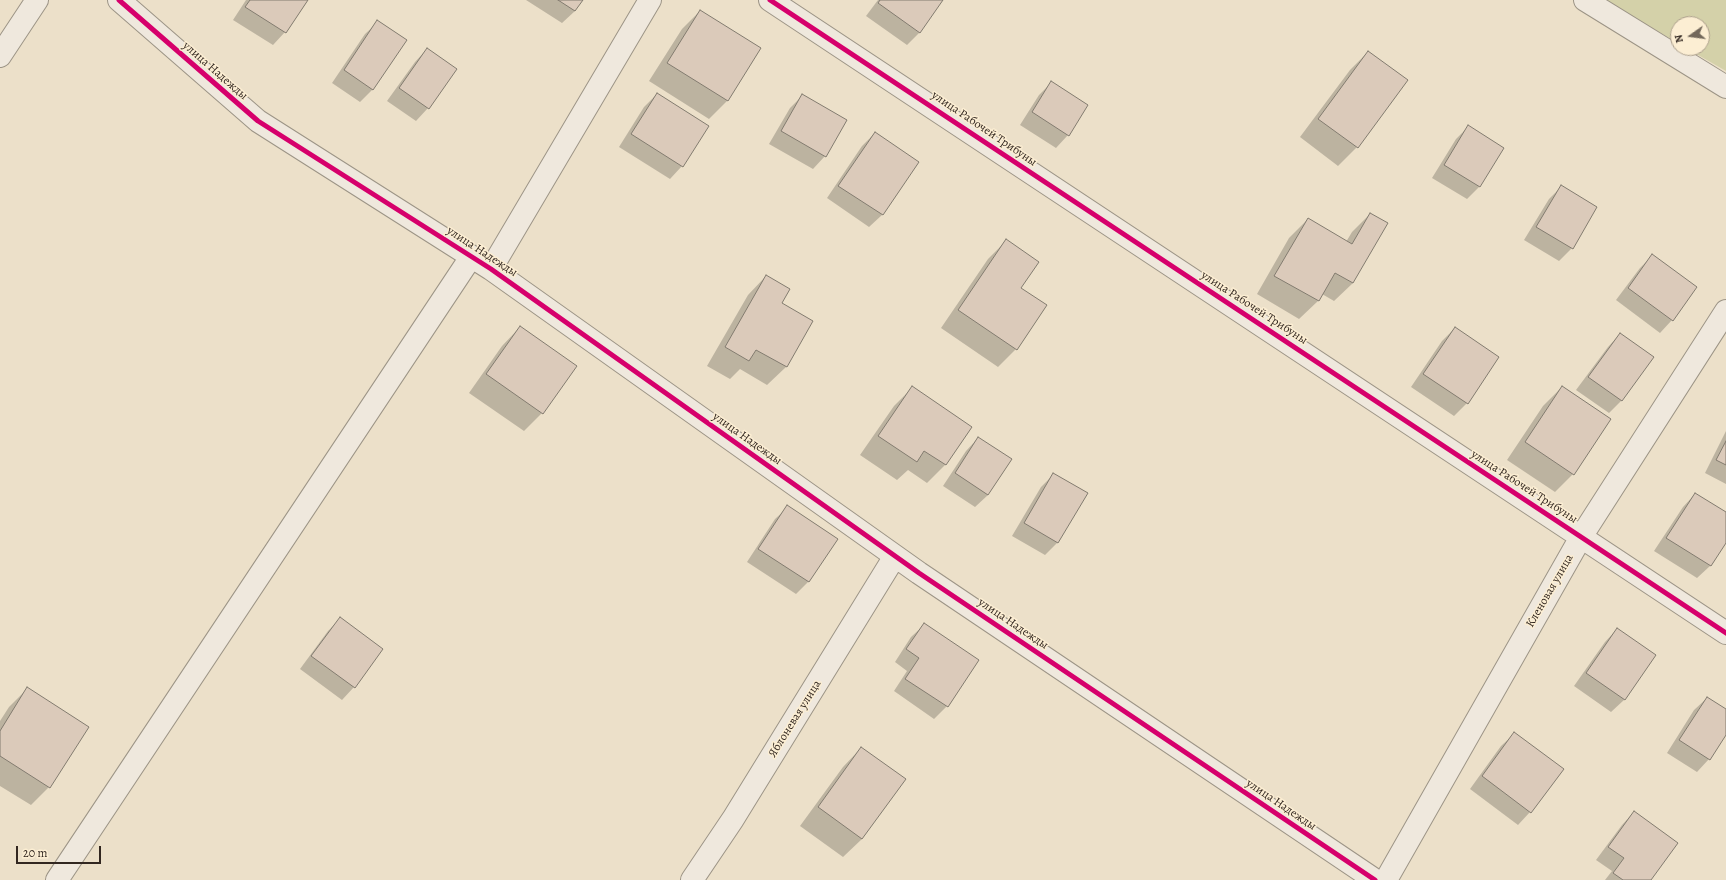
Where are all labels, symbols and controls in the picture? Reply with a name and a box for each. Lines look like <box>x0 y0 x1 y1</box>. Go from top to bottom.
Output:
north arrow <box>1670 16 1710 56</box>
text: N <box>1671 33 1687 44</box>
street label: улица Надежды <box>180 39 250 103</box>
street label: улица Рабочей Трибуны <box>929 88 1039 170</box>
street label: улица Надежды <box>444 224 520 280</box>
street label: улица Рабочей Трибуны <box>1198 268 1310 348</box>
street label: улица Надежды <box>710 410 784 468</box>
street label: улица Рабочей Трибуны <box>1468 447 1580 527</box>
street label: Кленовая улица <box>1523 552 1577 630</box>
street label: улица Надежды <box>975 595 1051 653</box>
street label: Яблоневая улица <box>766 678 824 760</box>
street label: улица Надежды <box>1243 776 1319 834</box>
scale bar <box>18 838 103 864</box>
text: 20 m <box>23 845 47 861</box>

